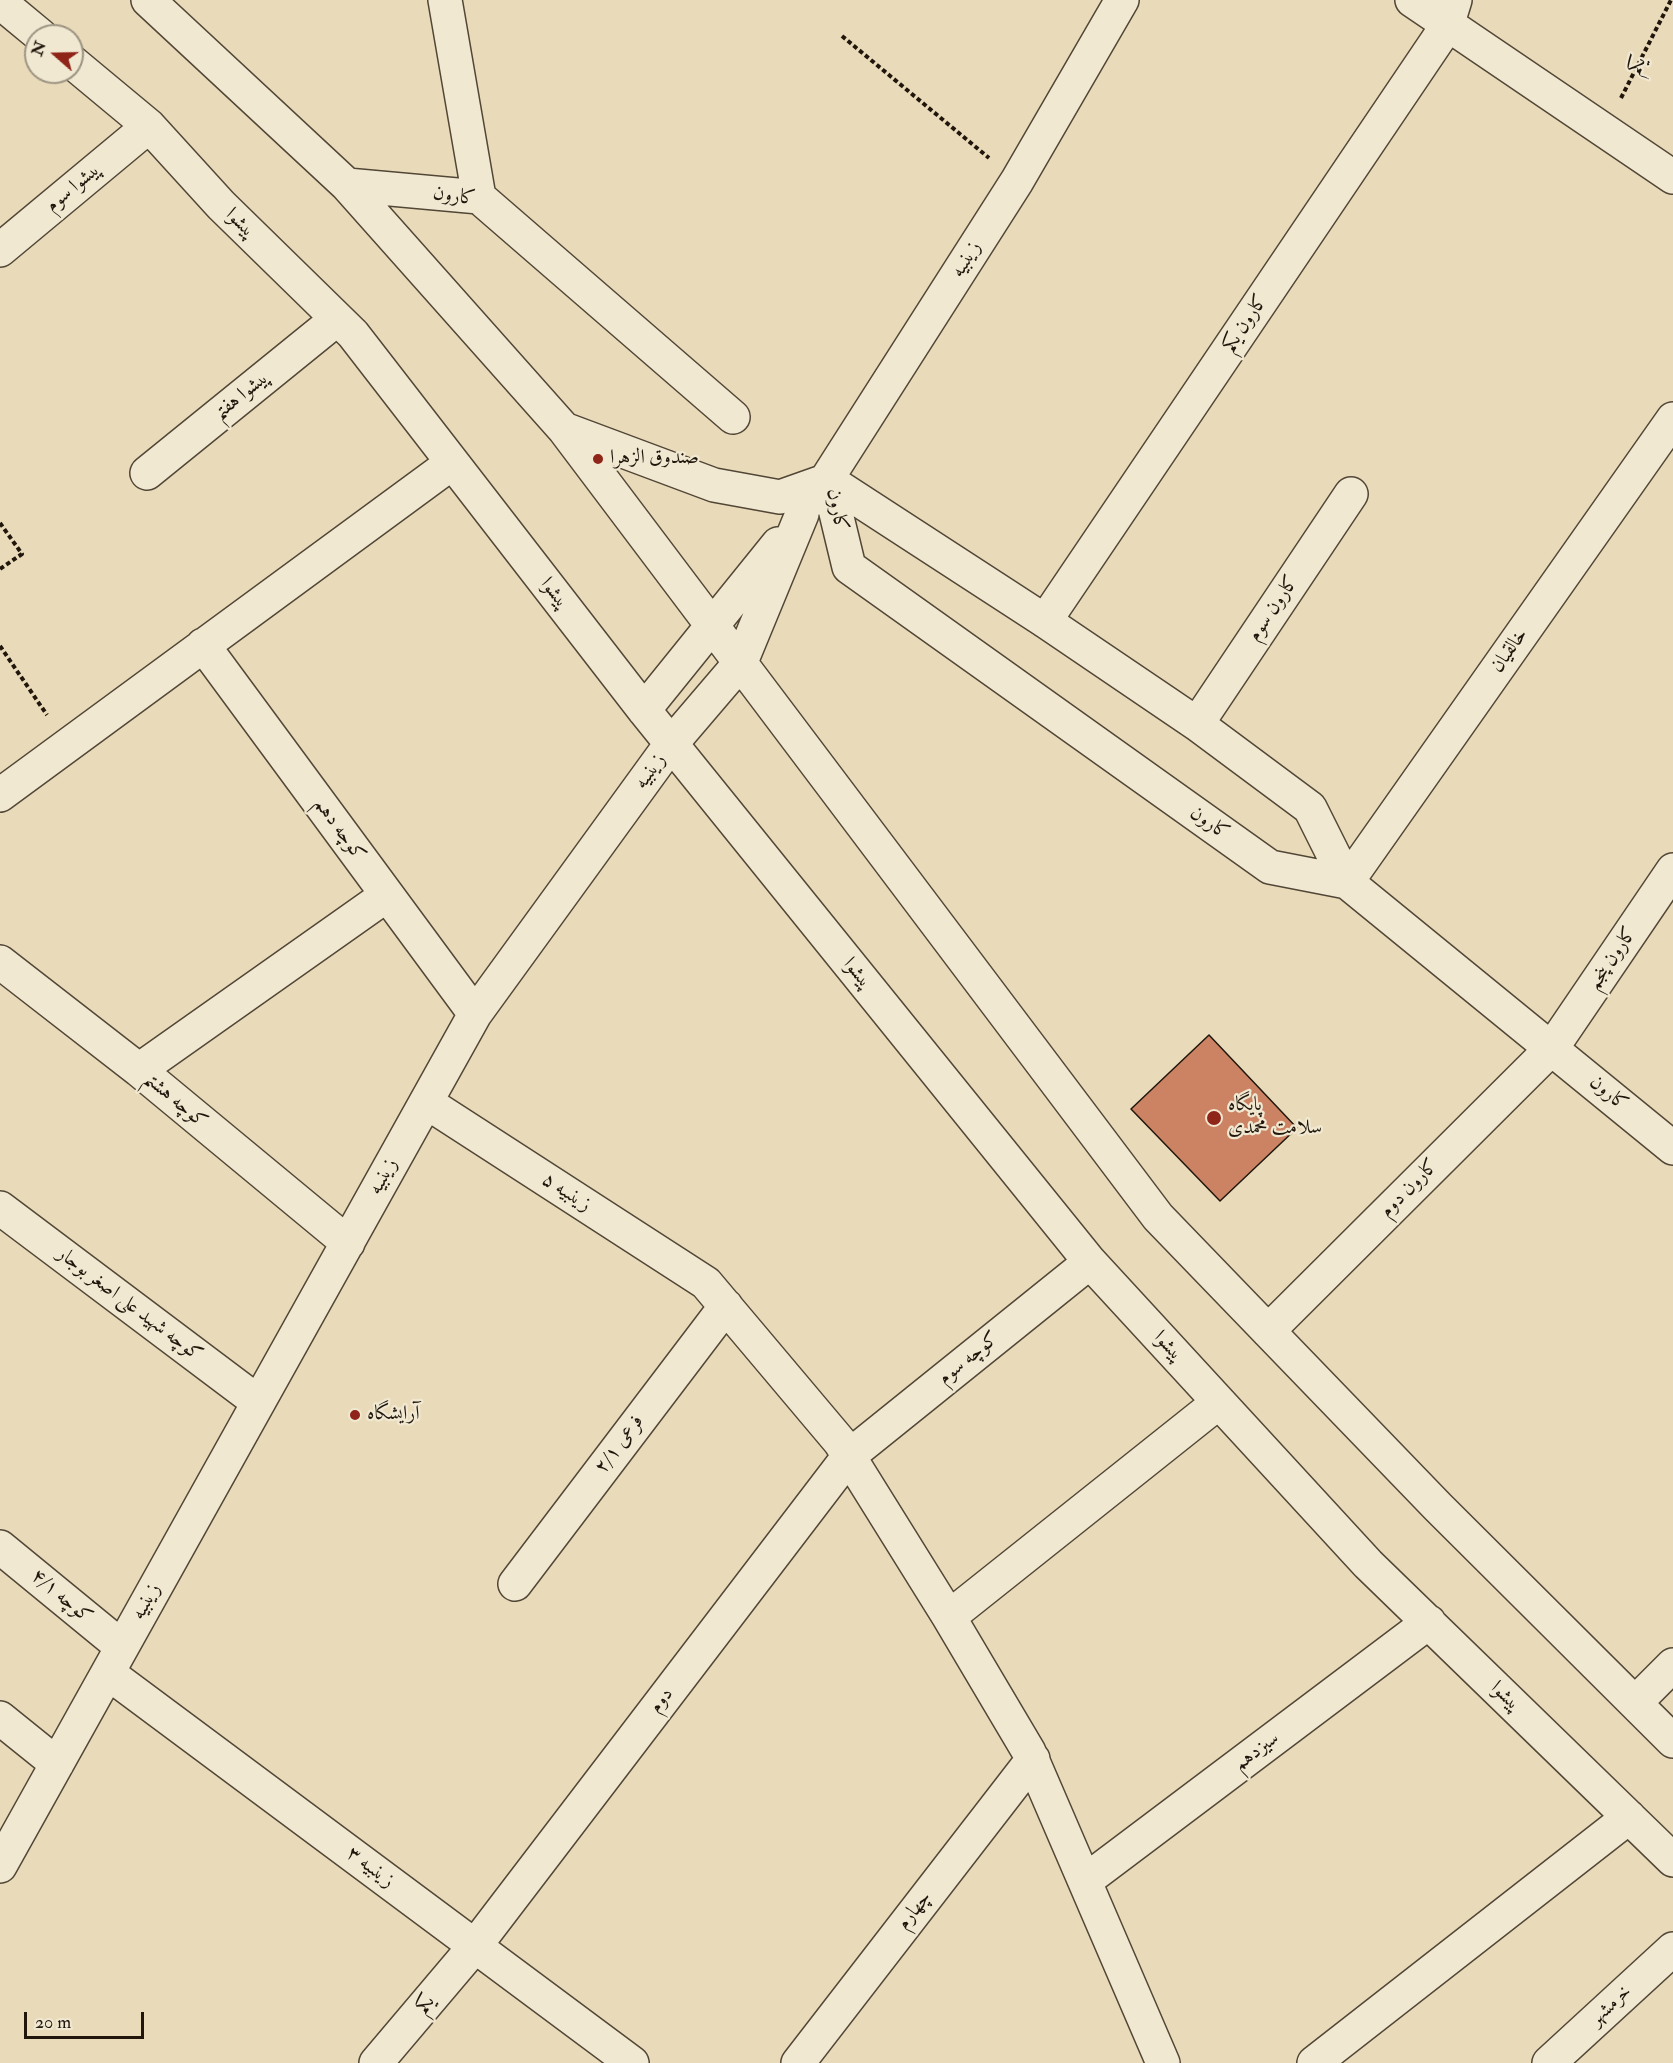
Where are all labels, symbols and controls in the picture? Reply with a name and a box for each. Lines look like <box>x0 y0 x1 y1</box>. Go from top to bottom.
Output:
north arrow <box>24 24 84 84</box>
text: N <box>27 38 51 59</box>
street label: یکم <box>1623 53 1653 79</box>
street label: پیشوا سوم <box>41 158 107 218</box>
street label: کارون <box>431 182 477 212</box>
street label: پیشوا <box>220 204 260 244</box>
street label: زینبیه <box>947 237 987 283</box>
street label: کارون یکم <box>1218 290 1274 358</box>
street label: پیشوا هفتم <box>209 366 275 426</box>
place label: صندوق الزهرا <box>610 447 699 471</box>
marker: صندوق الزهرا <box>591 452 605 466</box>
street label: کارون <box>820 487 852 533</box>
street label: کارون سوم <box>1243 571 1305 647</box>
street label: پیشوا <box>534 573 574 615</box>
street label: خالقیان <box>1486 624 1534 678</box>
street label: زینبیه <box>630 750 672 794</box>
street label: کوچه دهم <box>308 794 370 866</box>
street label: کارون <box>1185 802 1233 846</box>
street label: کارون پنجم <box>1583 923 1643 995</box>
street label: پیشوا <box>837 953 877 995</box>
street label: کوچه هشتم <box>138 1068 212 1134</box>
street label: کارون <box>1584 1071 1632 1117</box>
place label: پایگاه سلامت محمدی <box>1228 1094 1322 1141</box>
marker: پایگاه سلامت محمدی <box>1205 1109 1223 1127</box>
street label: زینبیه <box>364 1155 404 1199</box>
street label: کارون دوم <box>1376 1155 1444 1223</box>
street label: زینبیه ۵ <box>537 1168 595 1218</box>
street label: کوچه شهید علی اصغر بوجار <box>52 1242 206 1368</box>
street label: پیشوا <box>1148 1326 1188 1368</box>
street label: کوچه سوم <box>934 1327 1004 1391</box>
place label: آرایشگاه <box>367 1403 420 1427</box>
marker: آرایشگاه <box>348 1408 362 1422</box>
street label: فرعی ۲/۱ <box>590 1411 650 1479</box>
street label: کوچه ۴/۱ <box>25 1564 97 1630</box>
street label: زینبیه <box>127 1580 167 1624</box>
street label: پیشوا <box>1485 1677 1525 1717</box>
street label: دوم <box>645 1683 679 1719</box>
street label: سیزدهم <box>1229 1727 1285 1777</box>
street label: زینبیه ۳ <box>341 1842 399 1894</box>
street label: چهارم <box>892 1887 938 1935</box>
street label: خرمشهر <box>1585 1981 1637 2031</box>
street label: یکم <box>411 1991 441 2019</box>
scale bar <box>27 2000 147 2038</box>
text: 20 m <box>35 2011 71 2034</box>

